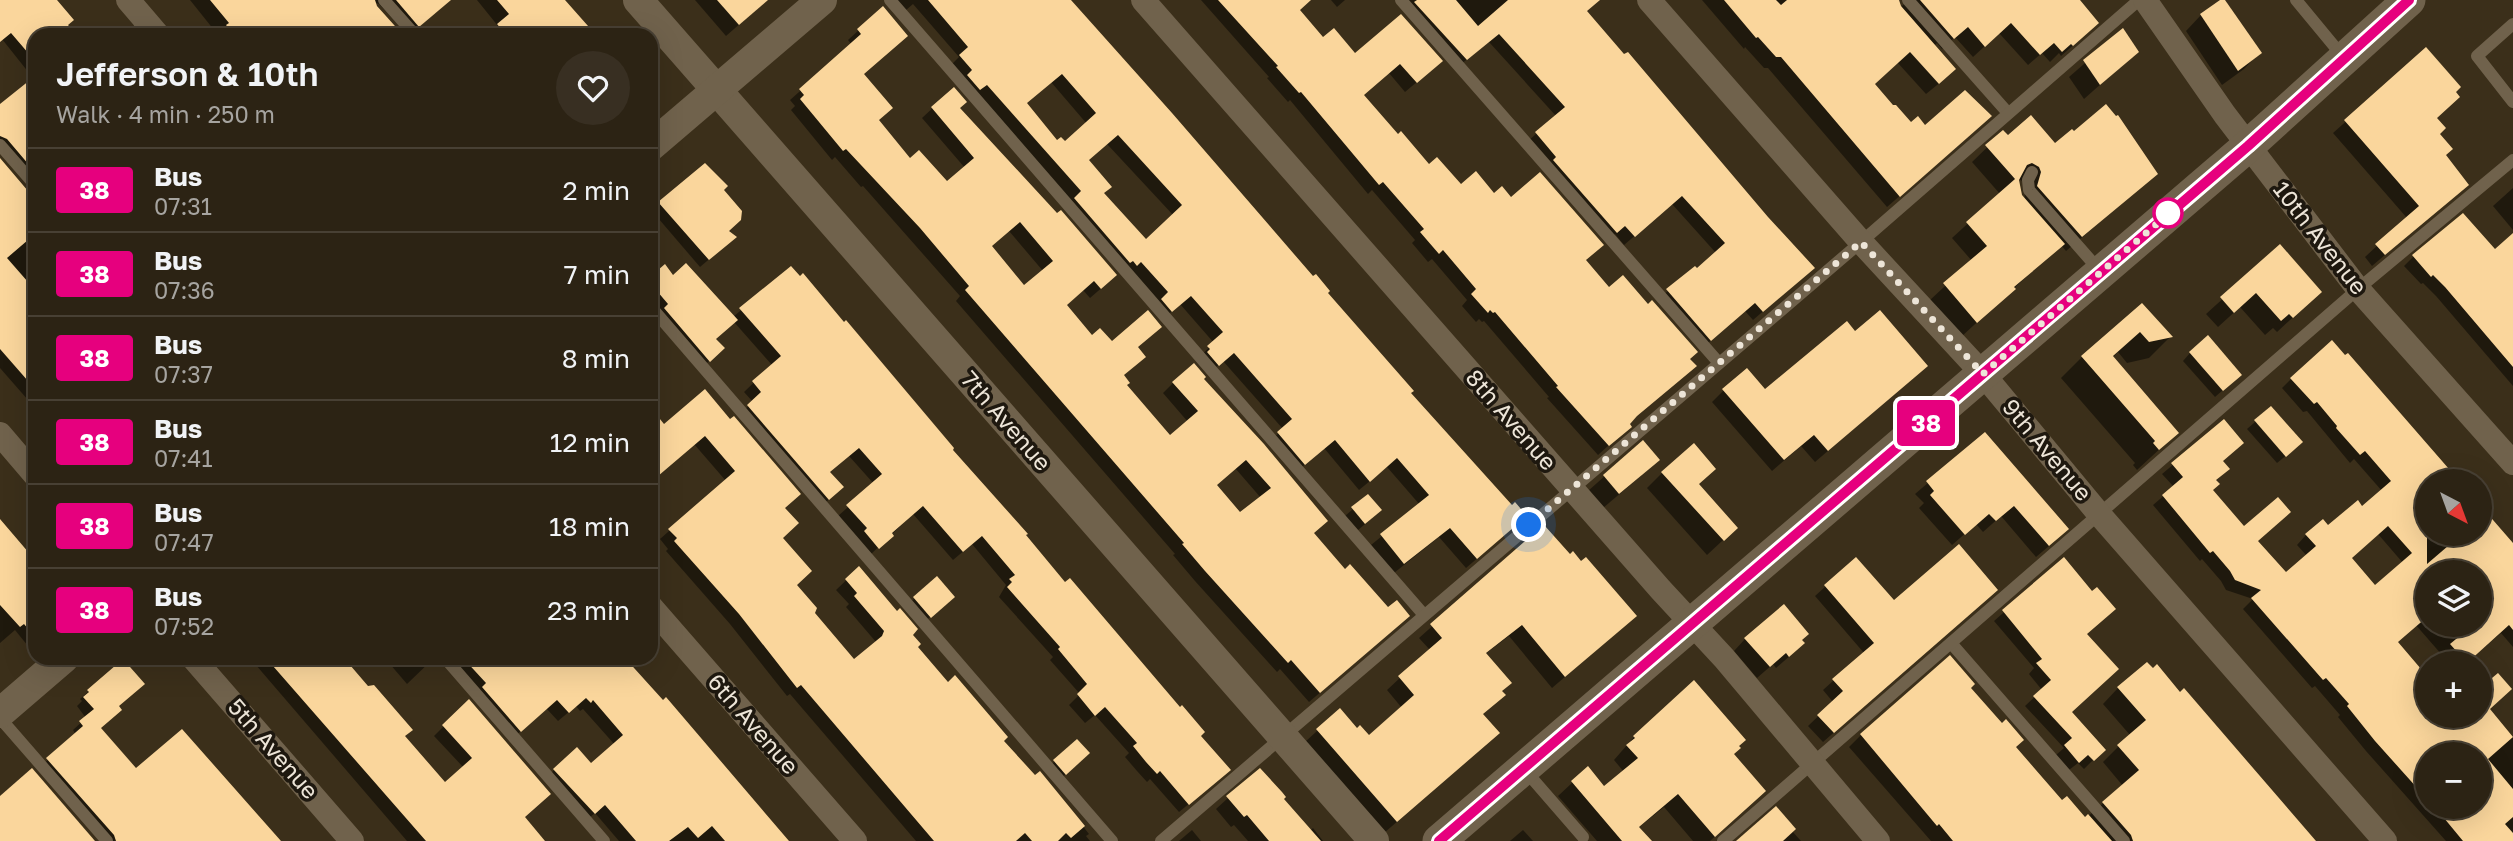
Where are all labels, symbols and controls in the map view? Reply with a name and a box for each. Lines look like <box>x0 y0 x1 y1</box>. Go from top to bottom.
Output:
button: heart <box>556 51 630 125</box>
text: Jefferson & 10th <box>56 54 319 93</box>
text: Walk · 4 min · 250 m <box>56 100 275 128</box>
text: Bus <box>154 161 202 192</box>
text: 38 <box>80 175 110 204</box>
text: 2 min <box>562 175 630 206</box>
street label: 10th Avenue <box>2268 175 2374 299</box>
text: 07:31 <box>154 192 212 220</box>
unlabelled marker <box>2153 198 2183 228</box>
text: Bus <box>154 245 202 276</box>
text: 38 <box>80 259 110 288</box>
text: 7 min <box>564 259 630 290</box>
text: 07:36 <box>154 276 215 304</box>
text: Bus <box>154 329 202 360</box>
text: 38 <box>80 343 110 372</box>
text: 8 min <box>562 343 630 374</box>
text: 07:37 <box>154 360 213 388</box>
street label: 8th Avenue <box>1460 363 1563 475</box>
street label: 7th Avenue <box>956 365 1057 476</box>
street label: 9th Avenue <box>1997 393 2098 506</box>
line badge: 38 <box>1895 400 1958 446</box>
text: 38 <box>1911 408 1941 437</box>
text: Bus <box>154 413 202 444</box>
text: 38 <box>80 427 110 456</box>
text: 12 min <box>550 427 630 458</box>
text: 07:41 <box>154 444 213 472</box>
north arrow <box>2415 469 2492 546</box>
map controls <box>2415 469 2492 819</box>
text: Bus <box>154 497 202 528</box>
your location <box>1511 507 1546 542</box>
text: 38 <box>80 511 110 540</box>
text: 18 min <box>549 511 630 542</box>
text: 07:47 <box>154 528 214 556</box>
button: layers <box>2415 560 2492 637</box>
text: Bus <box>154 581 202 612</box>
text: 38 <box>80 595 110 624</box>
text: 23 min <box>547 595 630 626</box>
text: 07:52 <box>154 612 214 640</box>
button: + <box>2415 651 2492 728</box>
street label: 6th Avenue <box>702 667 805 779</box>
street label: 5th Avenue <box>223 693 325 804</box>
button: − <box>2415 742 2492 819</box>

